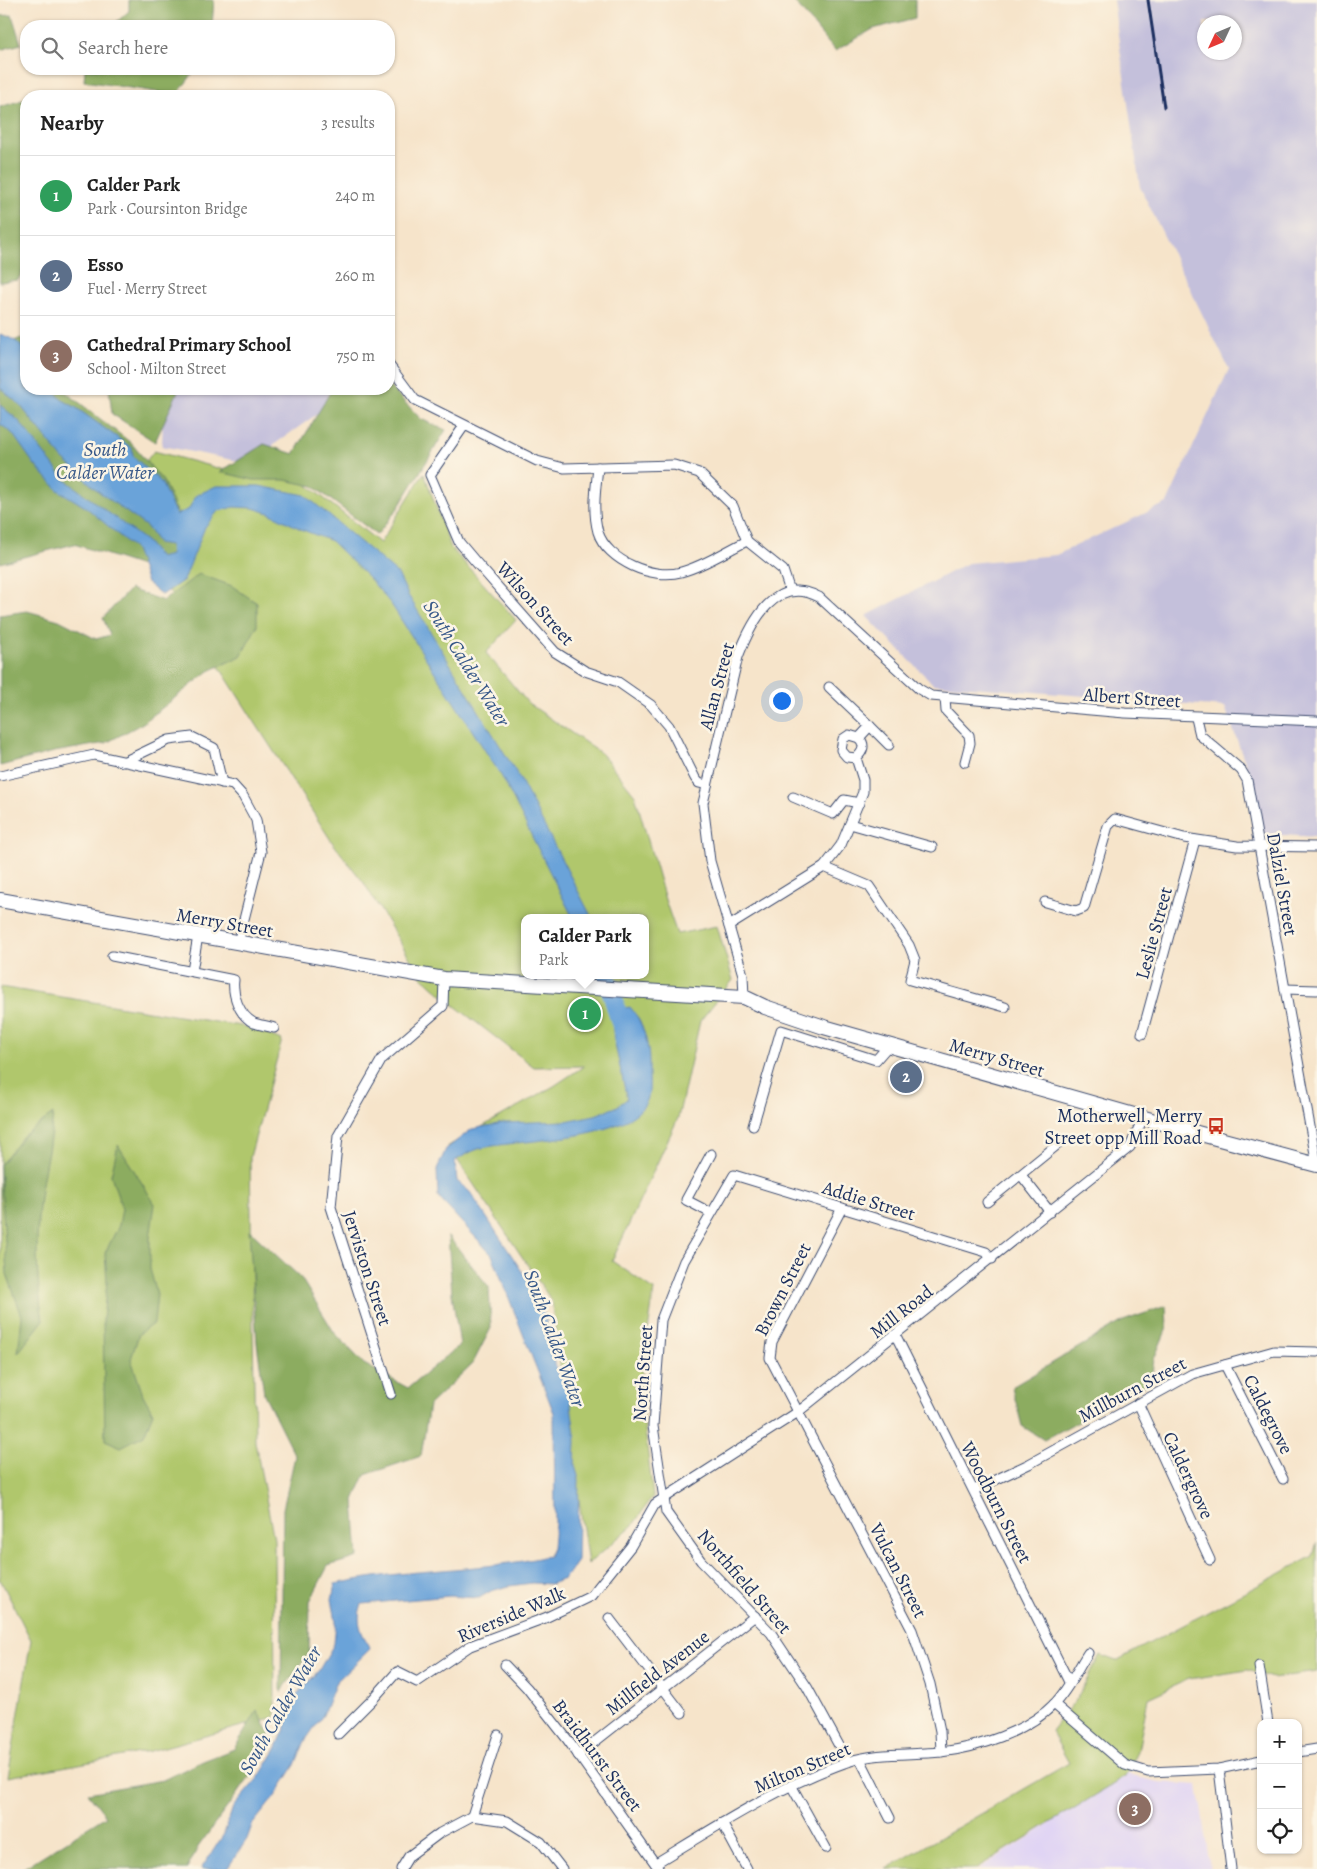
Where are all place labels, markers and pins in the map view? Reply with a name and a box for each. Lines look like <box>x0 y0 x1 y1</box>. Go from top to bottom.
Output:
pin: 1 <box>569 995 601 1033</box>
pin: 2 <box>890 1058 922 1096</box>
place label: Motherwell, Merry Street opp Mill Road <box>1044 1103 1203 1151</box>
bus stop icon: Motherwell, Merry Street opp Mill Road <box>1206 1116 1226 1136</box>
pin: 3 <box>1119 1790 1151 1828</box>

